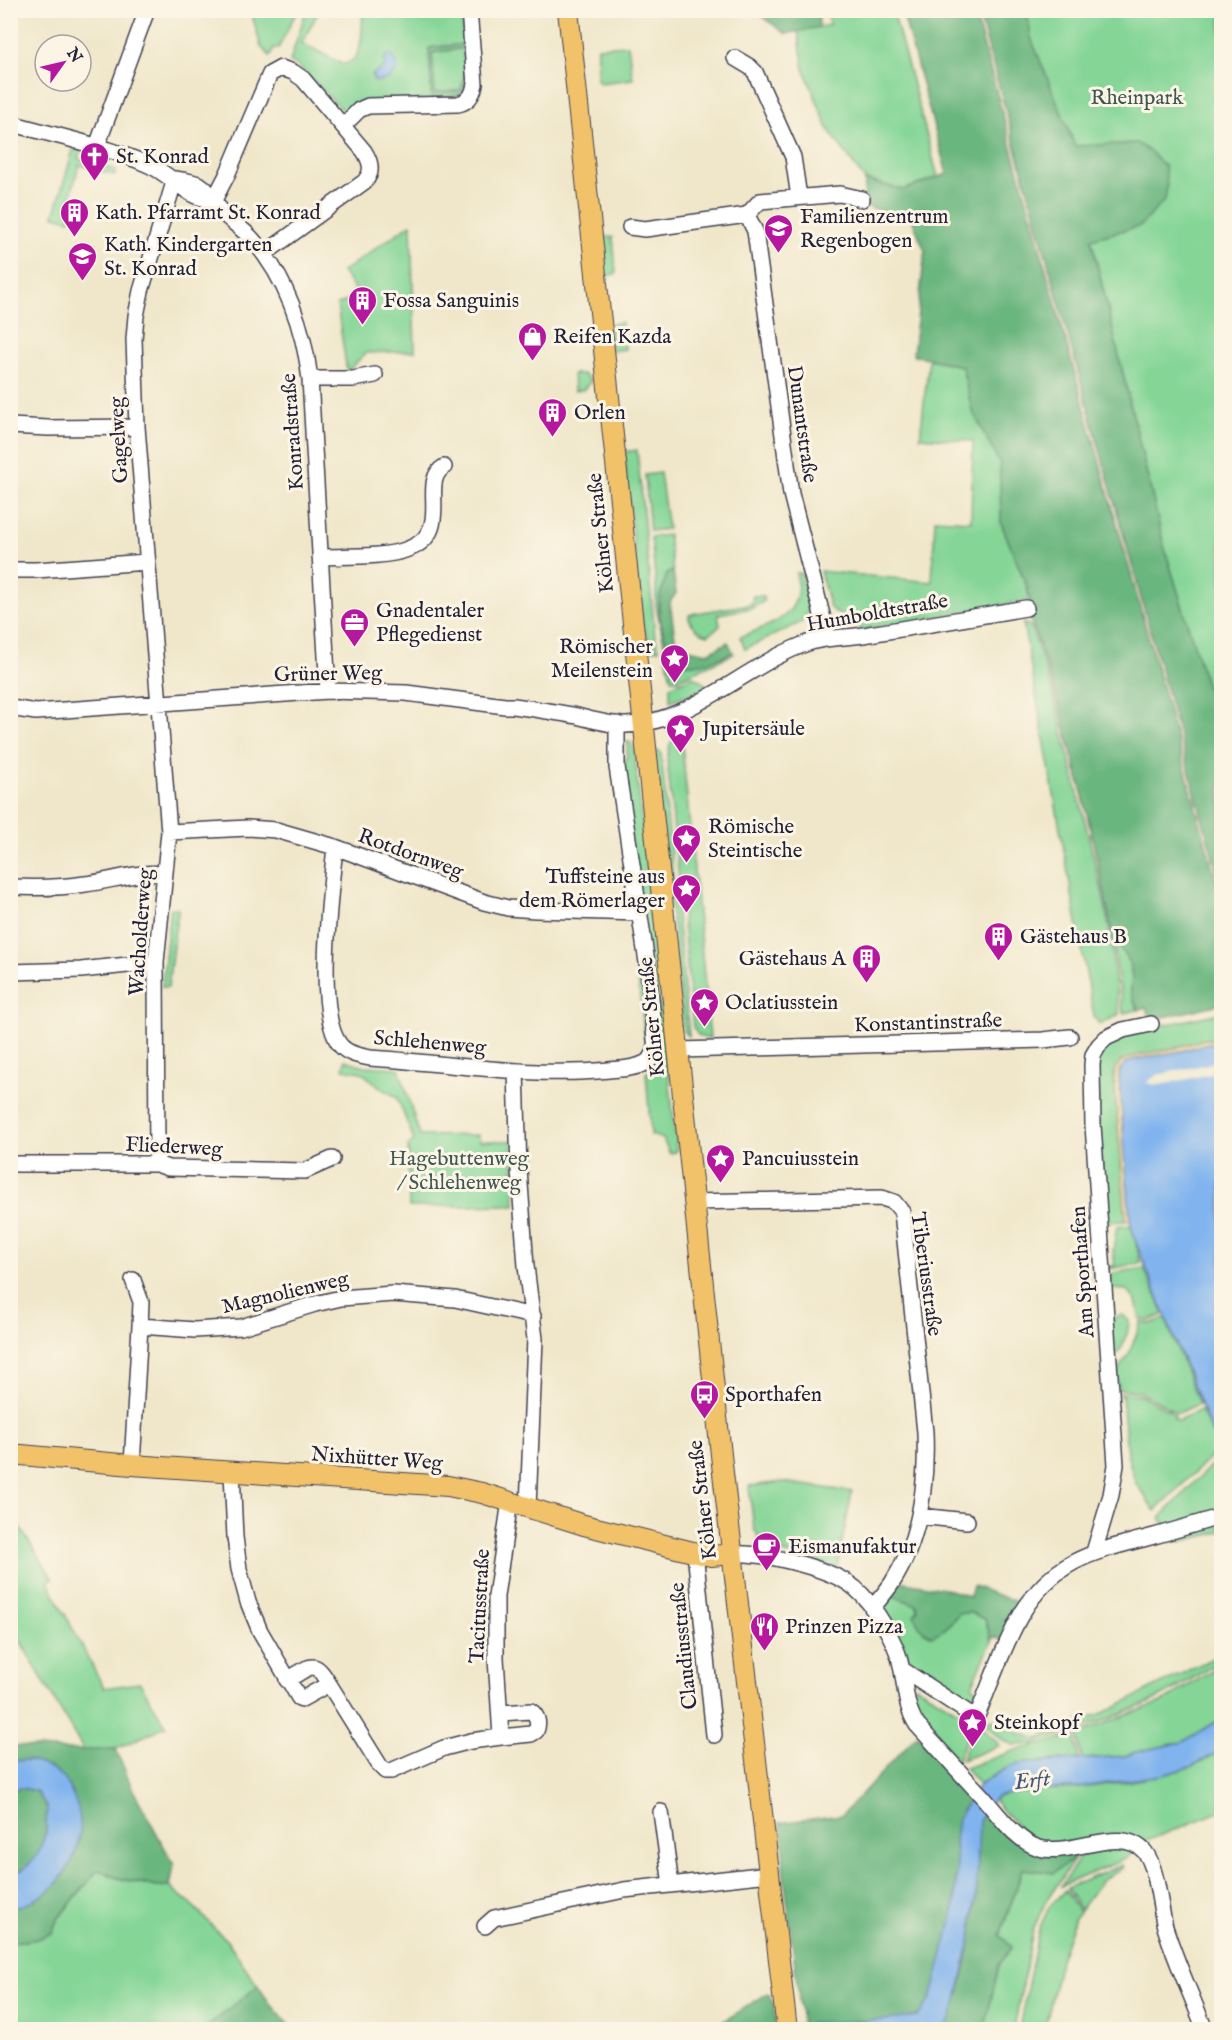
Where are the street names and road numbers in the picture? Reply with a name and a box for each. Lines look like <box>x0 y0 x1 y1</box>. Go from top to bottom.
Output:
street label: Dunantstraße <box>780 364 823 485</box>
street label: Konradstraße <box>276 372 311 491</box>
street label: Gagelweg <box>104 395 135 484</box>
street label: Kölner Straße <box>582 471 621 594</box>
street label: Humboldtstraße <box>804 588 950 639</box>
street label: Grüner Weg <box>274 660 383 689</box>
street label: Rotdornweg <box>354 823 467 886</box>
street label: Wacholderweg <box>124 867 159 997</box>
street label: Kölner Straße <box>633 955 672 1078</box>
street label: Konstantinstraße <box>854 1007 1003 1040</box>
street label: Schlehenweg <box>373 1025 488 1062</box>
street label: Fliederweg <box>125 1131 224 1164</box>
street label: Am Sporthafen <box>1065 1205 1102 1340</box>
street label: Tiberiusstraße <box>903 1210 948 1338</box>
street label: Magnolienweg <box>219 1266 352 1321</box>
street label: Kölner Straße <box>683 1438 724 1561</box>
street label: Nixhütter Weg <box>310 1441 444 1478</box>
street label: Tacitusstraße <box>464 1548 497 1664</box>
street label: Claudiusstraße <box>664 1581 705 1711</box>

